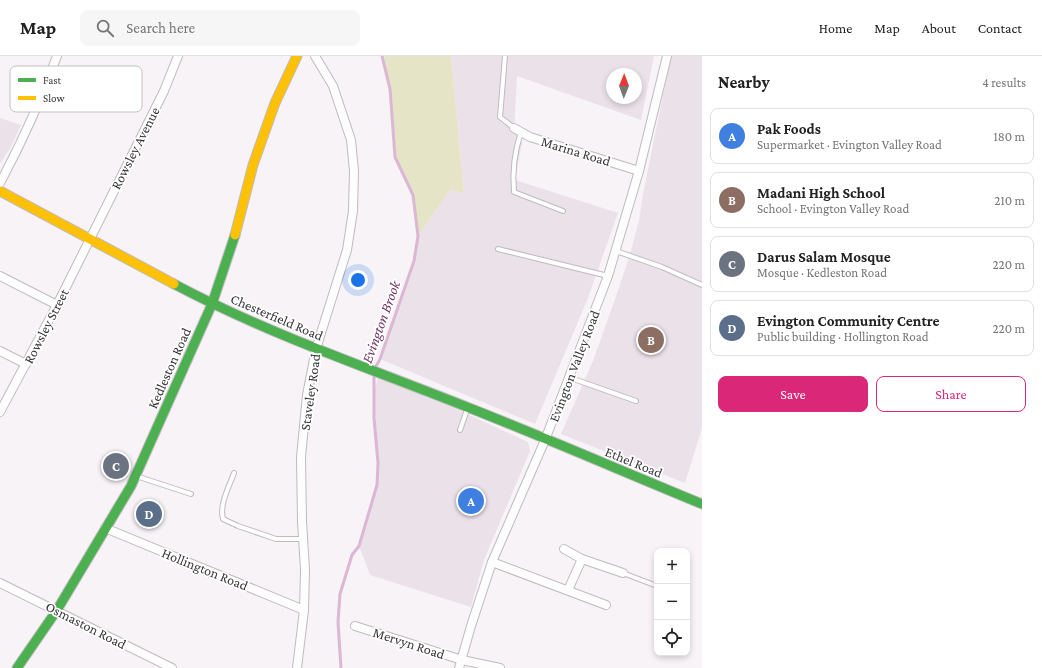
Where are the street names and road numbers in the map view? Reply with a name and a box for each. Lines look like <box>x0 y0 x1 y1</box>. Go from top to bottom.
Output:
street label: Rowsley Avenue <box>107 104 163 192</box>
street label: Marina Road <box>539 133 613 169</box>
street label: Rowsley Street <box>20 286 72 366</box>
street label: Chesterfield Road <box>228 290 326 344</box>
street label: Evington Valley Road <box>545 307 603 424</box>
street label: Kedleston Road <box>144 325 194 411</box>
street label: Staveley Road <box>297 352 323 431</box>
street label: Ethel Road <box>603 443 666 481</box>
street label: Hollington Road <box>160 544 251 594</box>
street label: Osmaston Road <box>43 598 129 652</box>
street label: Mervyn Road <box>371 624 447 662</box>

